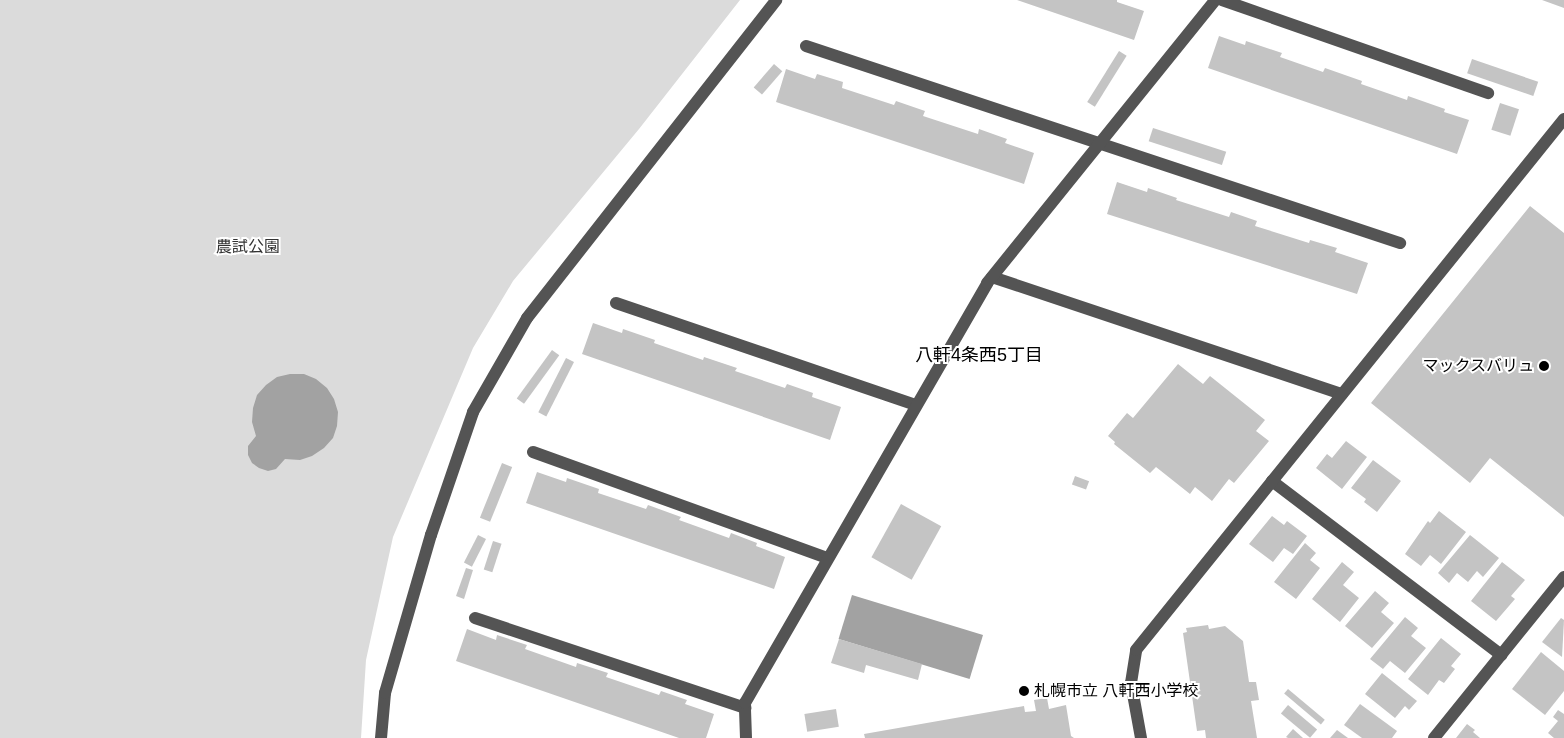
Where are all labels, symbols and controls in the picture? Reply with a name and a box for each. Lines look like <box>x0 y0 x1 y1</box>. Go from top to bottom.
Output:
park label: 農試公園 <box>216 237 280 257</box>
district label: 八軒4条西5丁目 <box>915 344 1043 366</box>
place label: マックスバリュ <box>1422 356 1534 376</box>
marker: マックスバリュ <box>1538 360 1550 372</box>
place label: 札幌市立 八軒西小学校 <box>1034 681 1198 701</box>
marker: 札幌市立 八軒西小学校 <box>1018 685 1030 697</box>

